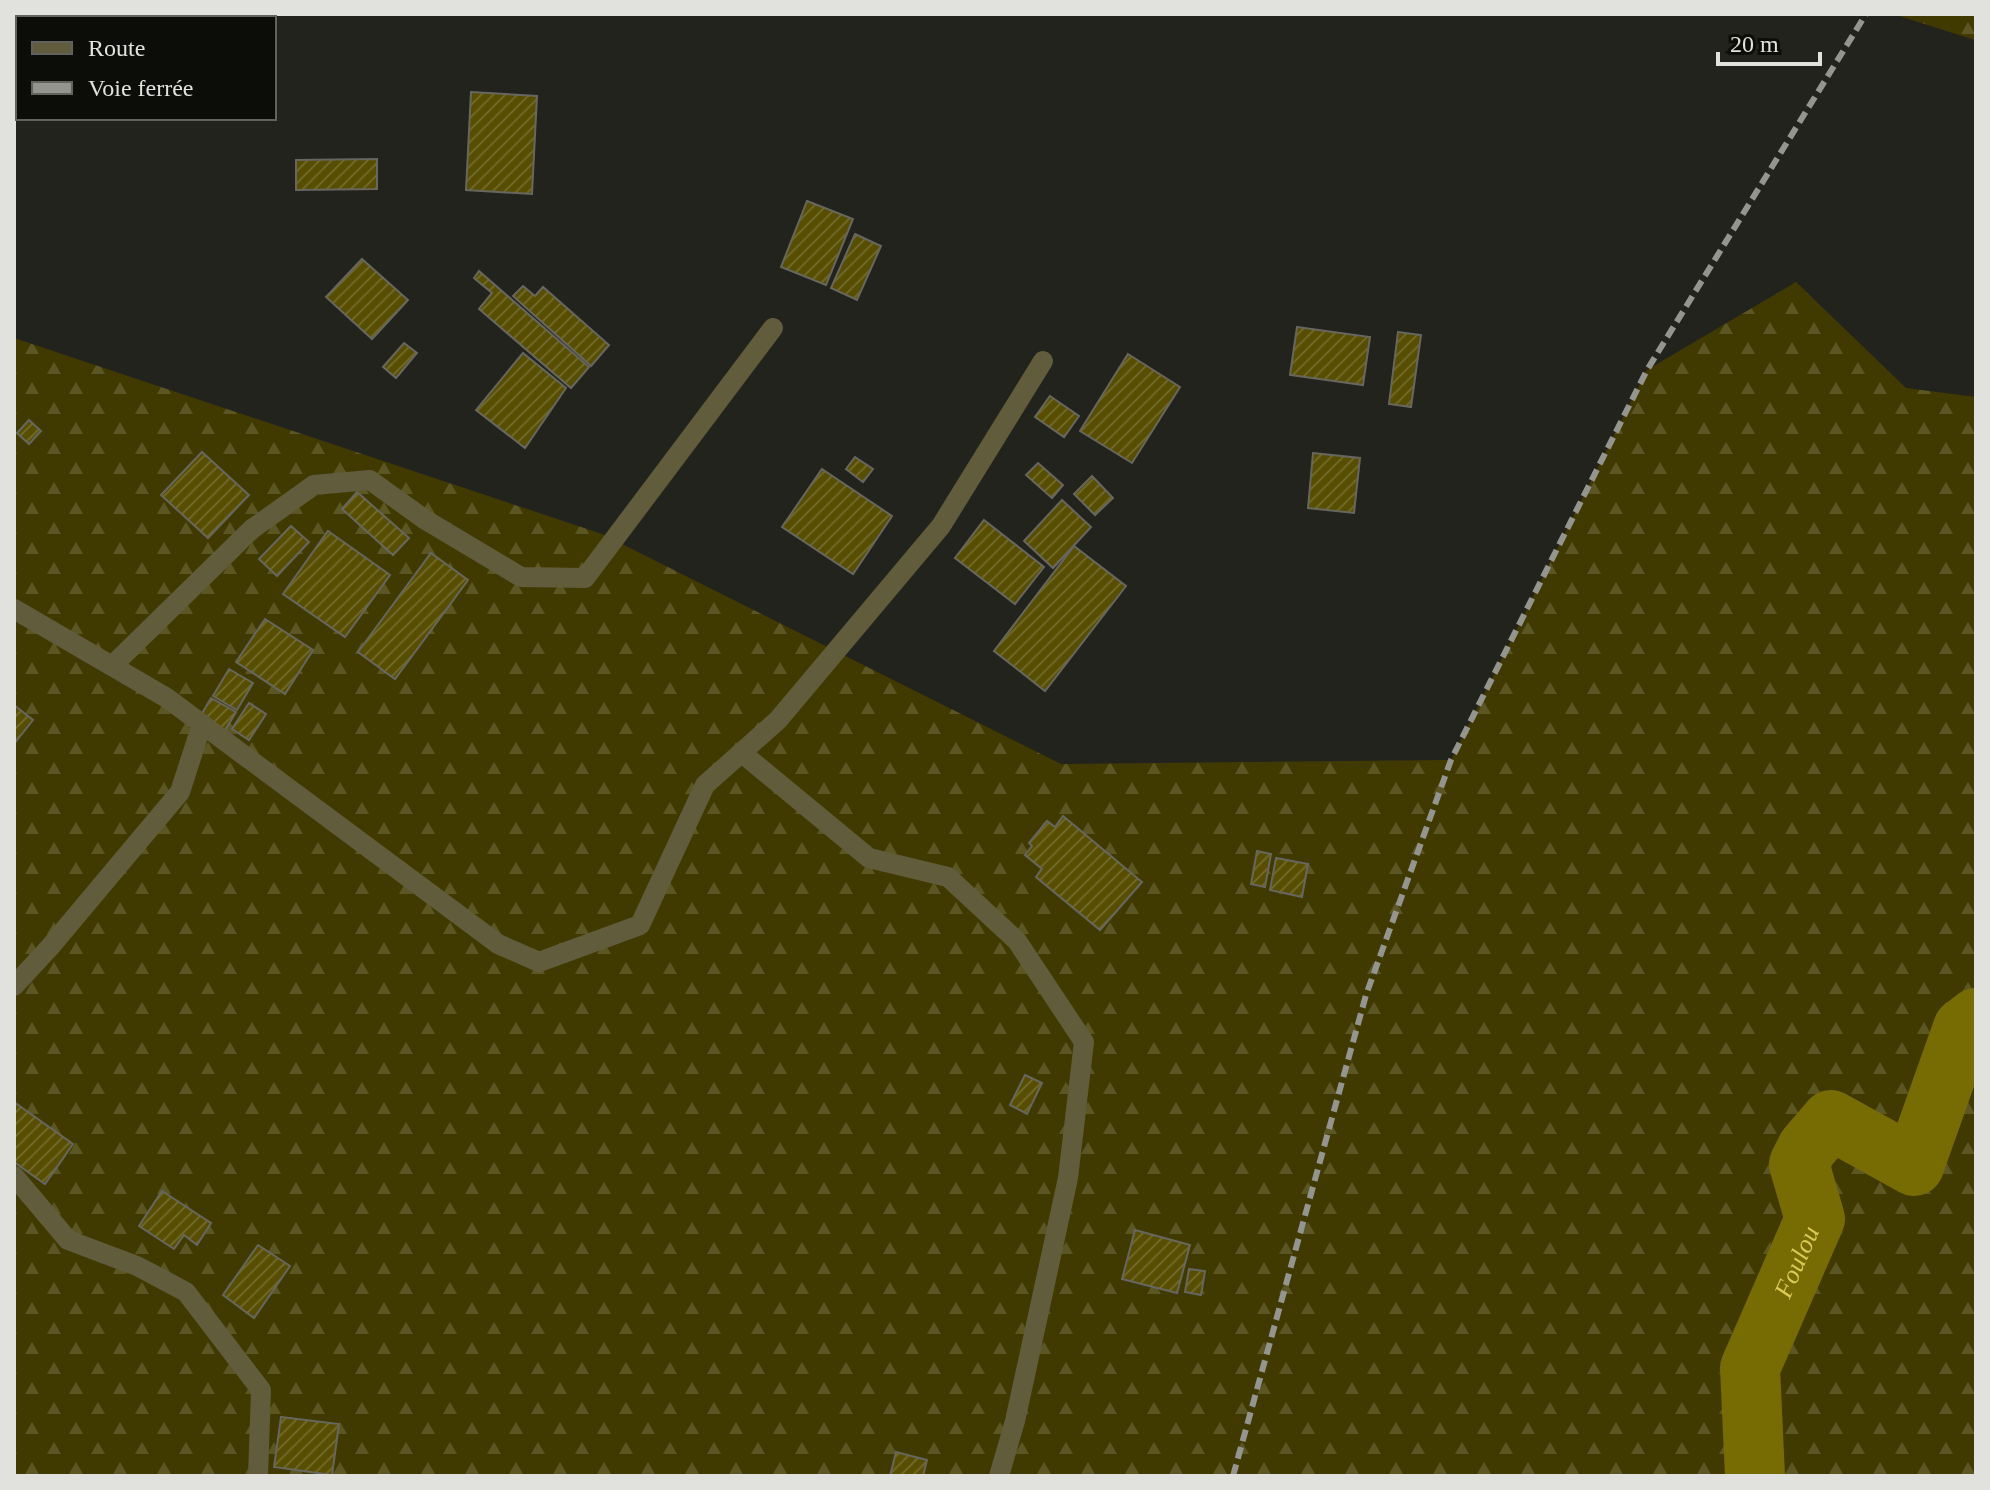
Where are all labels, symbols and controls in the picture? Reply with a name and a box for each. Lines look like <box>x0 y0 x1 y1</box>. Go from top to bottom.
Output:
legend <box>16 16 276 120</box>
scale bar <box>1718 16 1820 66</box>
text: 20 m <box>1730 31 1779 57</box>
text: Route <box>88 35 145 61</box>
text: Voie ferrée <box>88 75 194 101</box>
water label: Foulou <box>1768 1222 1825 1303</box>

